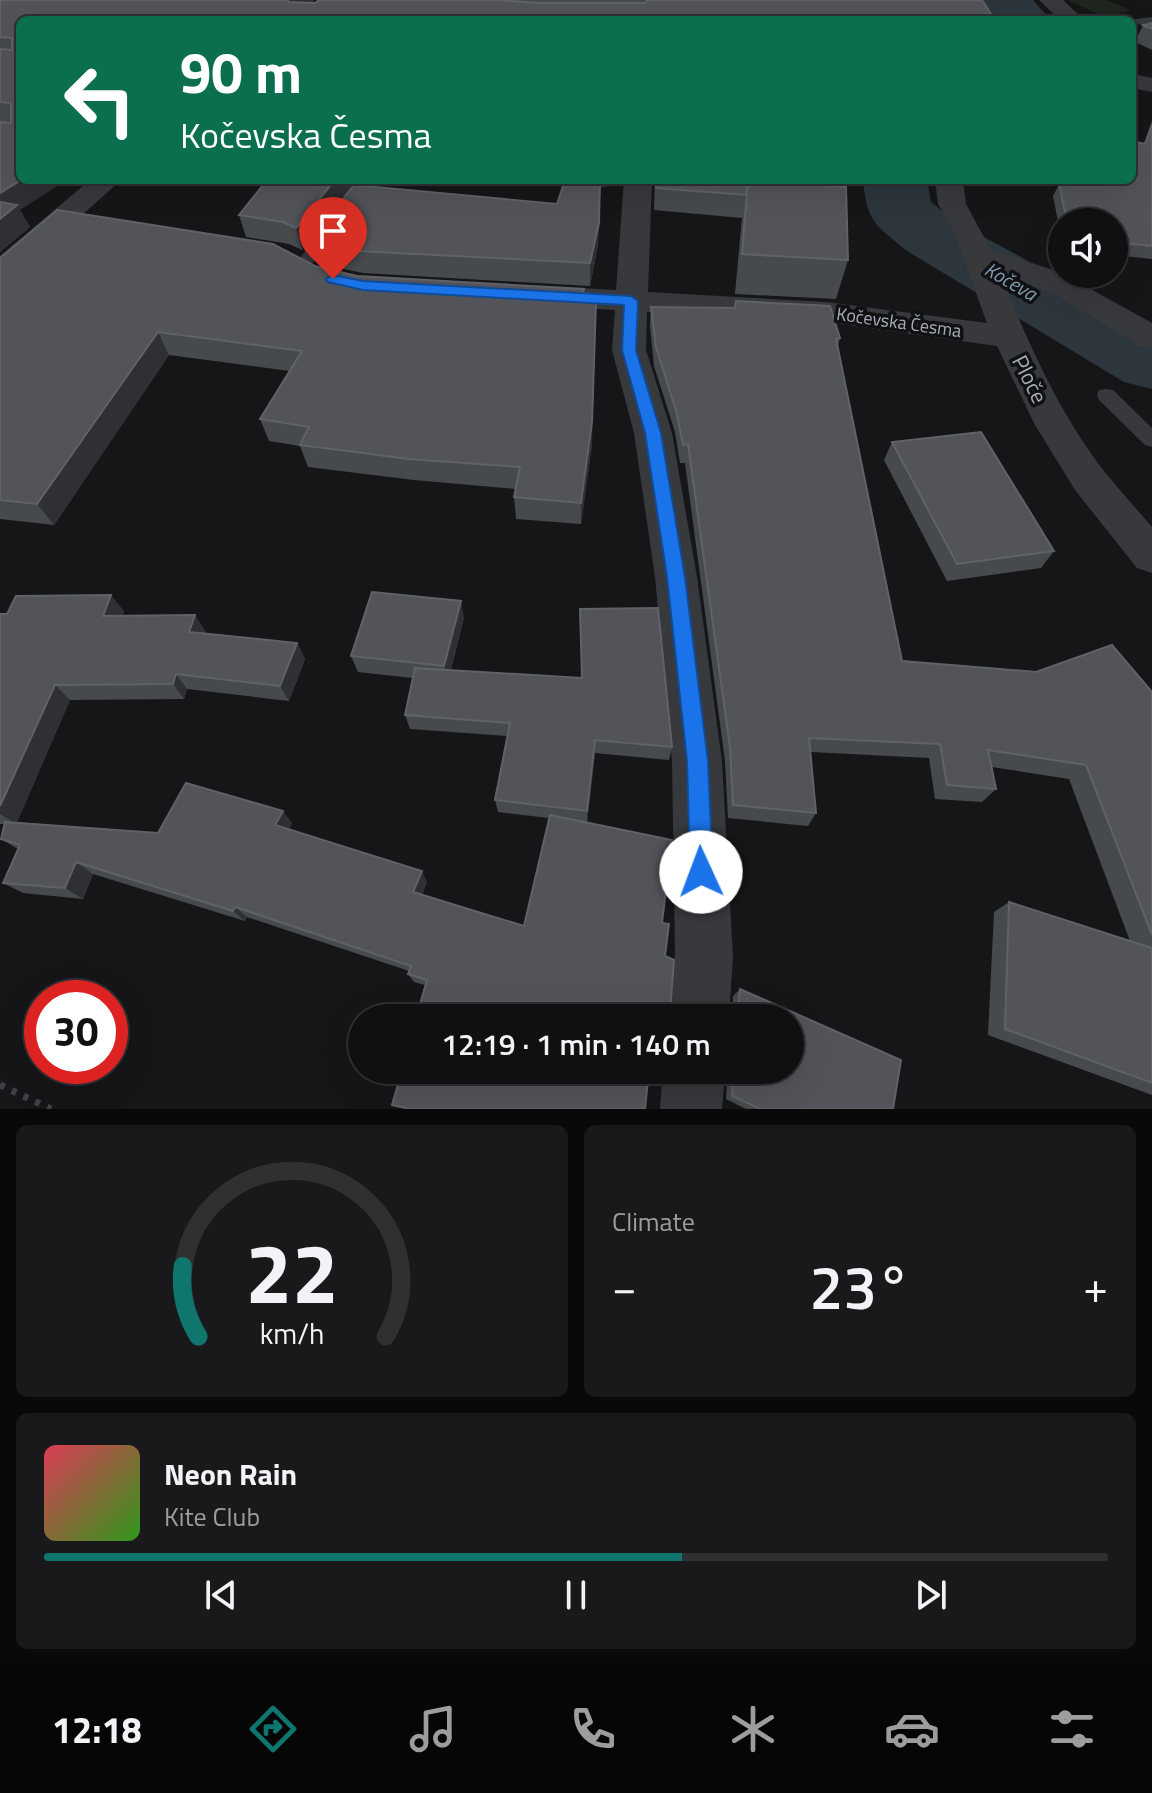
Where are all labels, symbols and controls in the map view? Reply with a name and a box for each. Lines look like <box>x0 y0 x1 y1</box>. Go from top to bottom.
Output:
text: 90 m <box>180 30 302 115</box>
icon: left <box>48 48 152 152</box>
text: Kočevska Česma <box>180 107 432 162</box>
pin <box>299 197 367 279</box>
map controls <box>1048 208 1128 288</box>
button: sound <box>1048 208 1128 288</box>
icon: arrive <box>311 209 355 253</box>
water label: Kočeva <box>979 254 1044 309</box>
street label: Kočevska Česma <box>835 300 963 344</box>
street label: Ploče <box>1003 349 1057 409</box>
position arrow <box>659 830 743 914</box>
speed limit sign: 30 <box>24 980 128 1084</box>
text: 12:19 · 1 min · 140 m <box>441 1021 711 1067</box>
text: Climate <box>612 1202 695 1241</box>
text: 22 <box>245 1209 339 1335</box>
text: 23° <box>810 1241 910 1332</box>
text: − <box>612 1253 637 1320</box>
text: + <box>1083 1253 1108 1320</box>
text: km/h <box>260 1312 324 1355</box>
text: Neon Rain <box>164 1451 297 1497</box>
text: Kite Club <box>164 1497 260 1536</box>
icon: previous <box>199 1573 243 1617</box>
icon: pause <box>554 1573 598 1617</box>
icon: next <box>909 1573 953 1617</box>
icon: directions <box>245 1701 301 1757</box>
icon: music <box>405 1701 461 1757</box>
icon: phone <box>565 1701 621 1757</box>
icon: climate <box>725 1701 781 1757</box>
icon: car <box>884 1701 940 1757</box>
icon: filters <box>1044 1701 1100 1757</box>
text: 12:18 <box>52 1702 142 1757</box>

